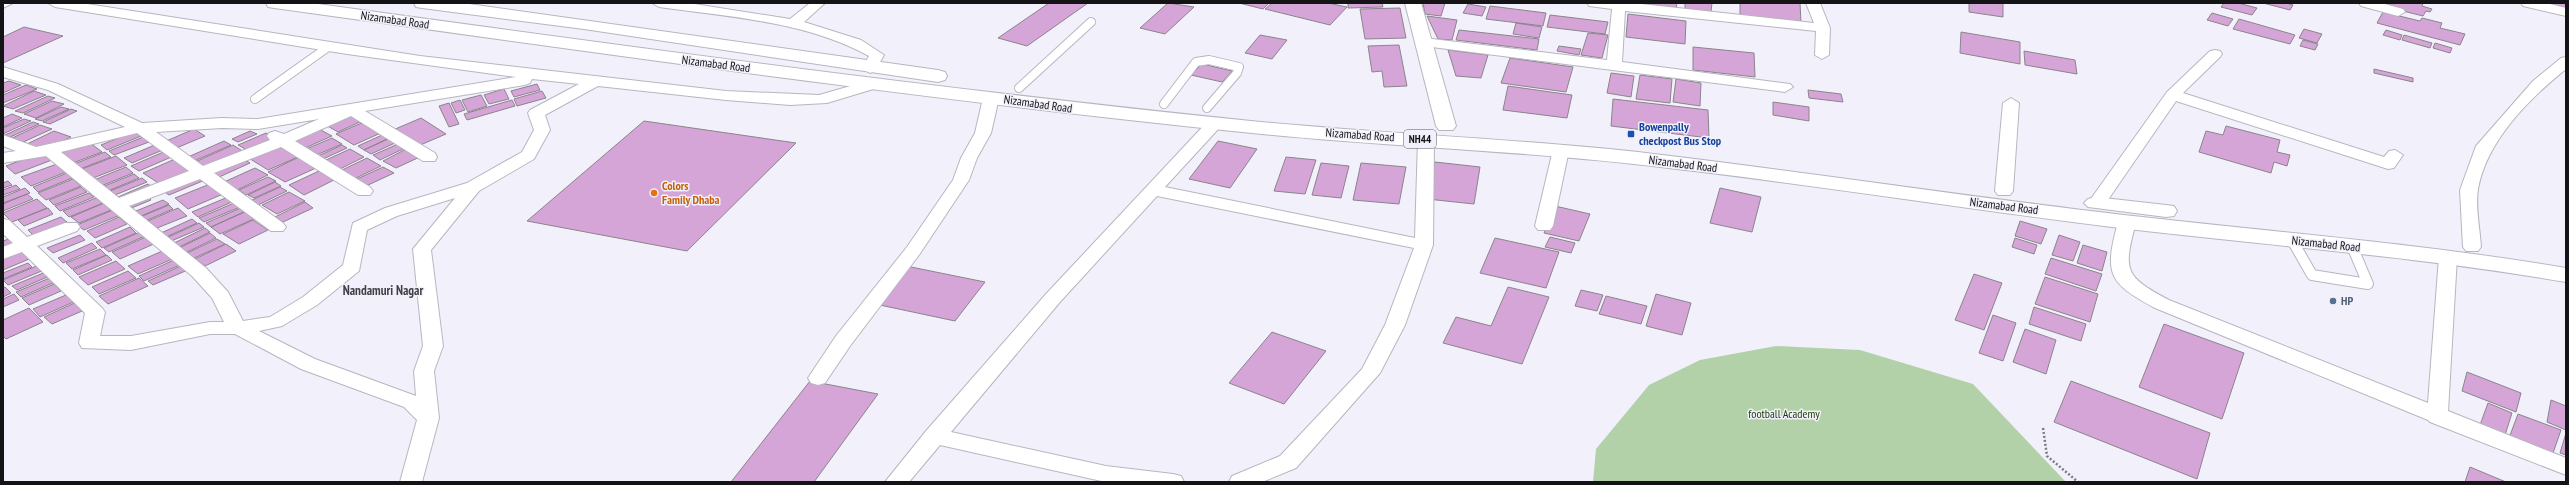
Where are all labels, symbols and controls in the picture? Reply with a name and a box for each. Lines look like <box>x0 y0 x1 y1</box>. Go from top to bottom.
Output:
street label: Nizamabad Road <box>360 7 430 32</box>
street label: Nizamabad Road <box>681 52 751 75</box>
street label: Nizamabad Road <box>1003 91 1073 116</box>
place label: Bowenpally checkpost Bus Stop <box>1639 119 1722 148</box>
street label: Nizamabad Road <box>1325 125 1395 144</box>
marker: Bowenpally checkpost Bus Stop <box>1626 129 1636 139</box>
road number: NH44 <box>1404 130 1436 148</box>
street label: Nizamabad Road <box>1648 152 1718 175</box>
place label: Colors Family Dhaba <box>662 178 720 207</box>
marker: Colors Family Dhaba <box>649 188 659 198</box>
street label: Nizamabad Road <box>1969 194 2039 217</box>
street label: Nizamabad Road <box>2291 232 2361 255</box>
district label: Nandamuri Nagar <box>343 282 423 299</box>
place label: HP <box>2341 293 2353 308</box>
marker: HP <box>2328 296 2338 306</box>
park label: football Academy <box>1748 406 1820 421</box>

